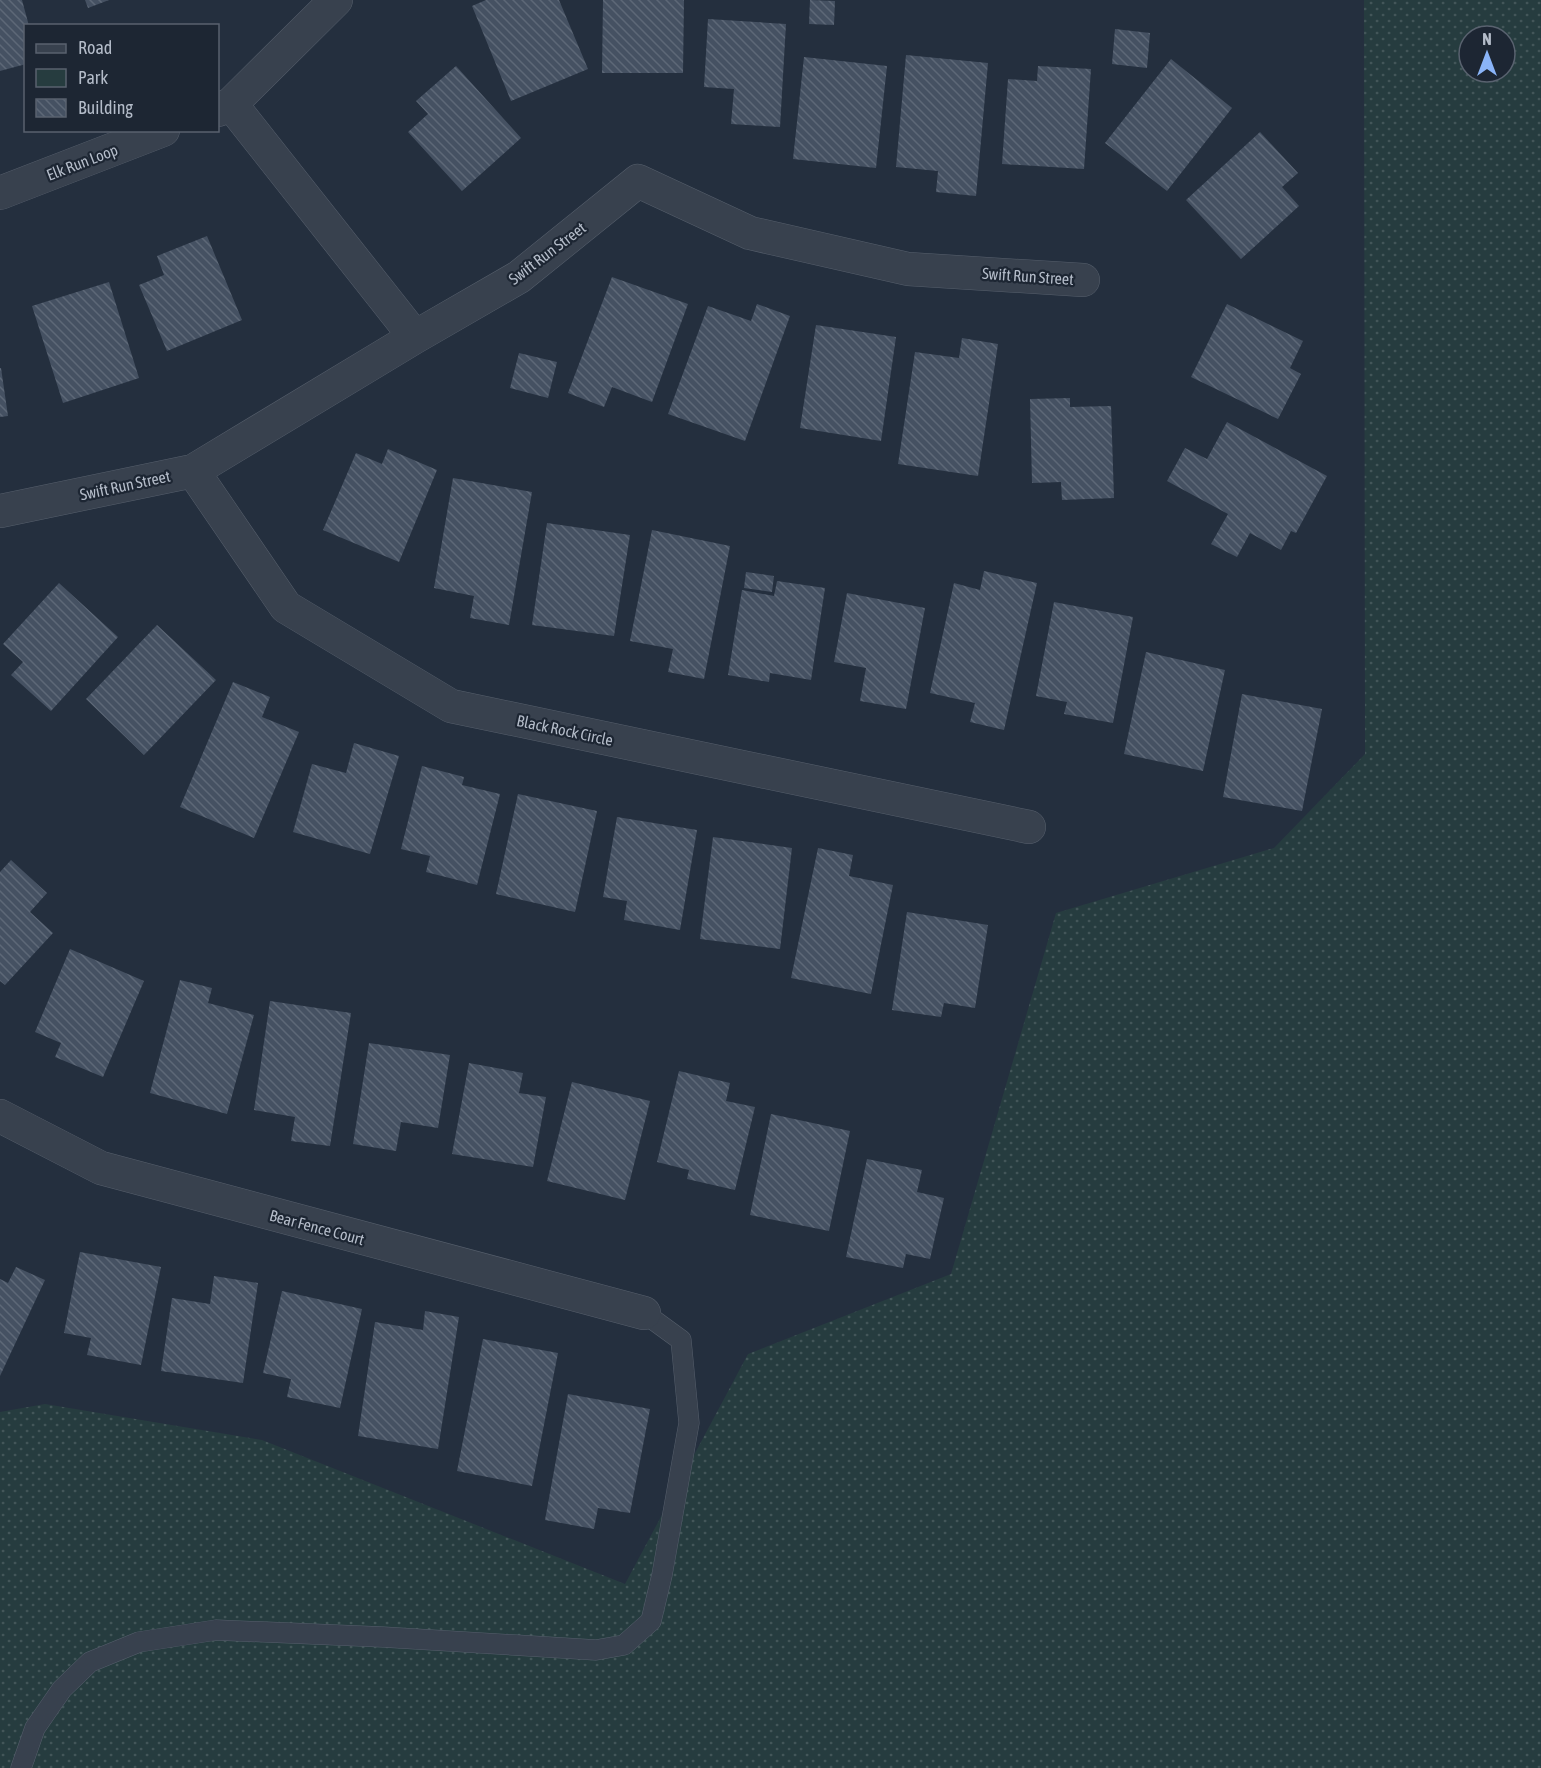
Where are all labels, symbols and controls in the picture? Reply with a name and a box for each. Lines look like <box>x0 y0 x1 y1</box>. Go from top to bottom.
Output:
legend <box>24 24 219 132</box>
north arrow <box>1457 24 1517 84</box>
text: N <box>1482 30 1492 48</box>
text: Road <box>78 37 112 58</box>
text: Park <box>78 67 108 88</box>
text: Building <box>78 97 133 118</box>
street label: Elk Run Loop <box>44 140 120 185</box>
street label: Swift Run Street <box>505 218 589 288</box>
street label: Swift Run Street <box>982 264 1075 288</box>
street label: Swift Run Street <box>78 467 172 503</box>
street label: Black Rock Circle <box>515 711 615 749</box>
street label: Bear Fence Court <box>268 1206 367 1248</box>

